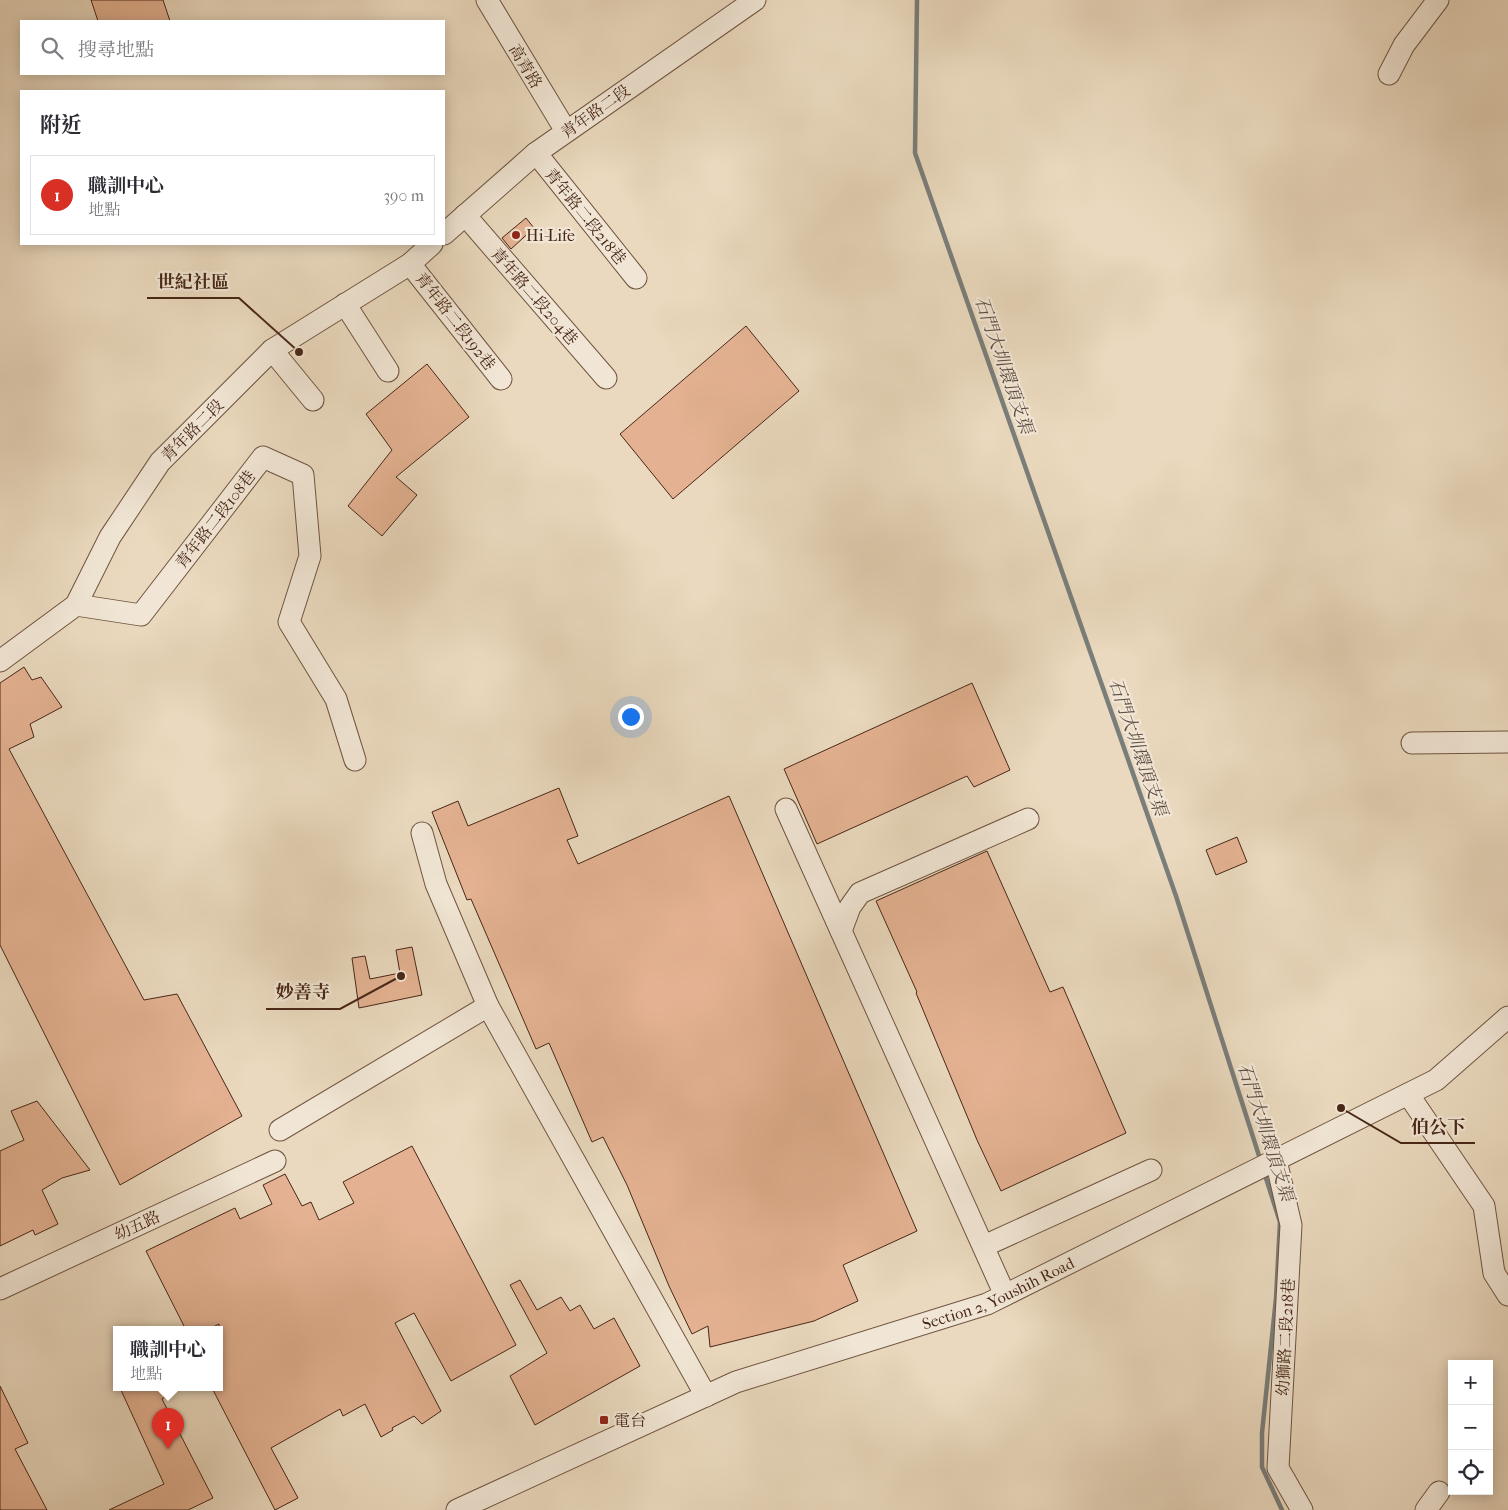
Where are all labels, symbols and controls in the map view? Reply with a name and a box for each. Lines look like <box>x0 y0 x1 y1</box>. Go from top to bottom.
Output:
search box <box>20 20 445 75</box>
icon: search <box>38 34 66 62</box>
text: 搜尋地點 <box>78 39 154 61</box>
street label: 高青路 <box>505 41 546 92</box>
street label: 青年路二段 <box>557 81 634 142</box>
text: 附近 <box>40 113 82 137</box>
street label: 青年路二段218巷 <box>541 164 630 268</box>
text: 職訓中心 <box>88 175 164 197</box>
text: 1 <box>54 186 60 205</box>
text: 390 m <box>383 186 424 205</box>
text: 地點 <box>88 200 120 219</box>
place label: Hi-Life <box>526 226 575 245</box>
marker: Hi-Life <box>510 229 522 241</box>
street label: 青年路二段204巷 <box>487 244 582 349</box>
callout: 世紀社區 <box>147 265 239 298</box>
street label: 青年路二段192巷 <box>412 269 500 374</box>
text: 世紀社區 <box>157 272 229 293</box>
water label: 石門大圳環頂支渠 <box>970 294 1038 439</box>
street label: 青年路二段 <box>157 395 227 465</box>
street label: 青年路二段108巷 <box>171 467 259 572</box>
water label: 石門大圳環頂支渠 <box>1104 676 1172 821</box>
your location <box>618 704 644 730</box>
callout: 妙善寺 <box>266 976 340 1009</box>
text: 妙善寺 <box>276 982 330 1003</box>
water label: 石門大圳環頂支渠 <box>1233 1060 1299 1207</box>
callout: 伯公下 <box>1401 1110 1475 1143</box>
text: 伯公下 <box>1411 1117 1465 1138</box>
street label: 幼五路 <box>111 1207 163 1244</box>
street label: Section 2, Youshih Road <box>920 1253 1078 1334</box>
street label: 幼獅路二段218巷 <box>1273 1278 1298 1396</box>
popup <box>113 1326 223 1391</box>
text: 職訓中心 <box>130 1339 206 1361</box>
map controls <box>1448 1360 1493 1495</box>
button: + <box>1448 1360 1493 1405</box>
text: 地點 <box>130 1364 162 1383</box>
button: − <box>1448 1405 1493 1450</box>
pin: 1 <box>152 1408 184 1449</box>
place label: 電台 <box>614 1411 646 1430</box>
marker: 電台 <box>598 1414 610 1426</box>
button: locate <box>1448 1450 1493 1495</box>

